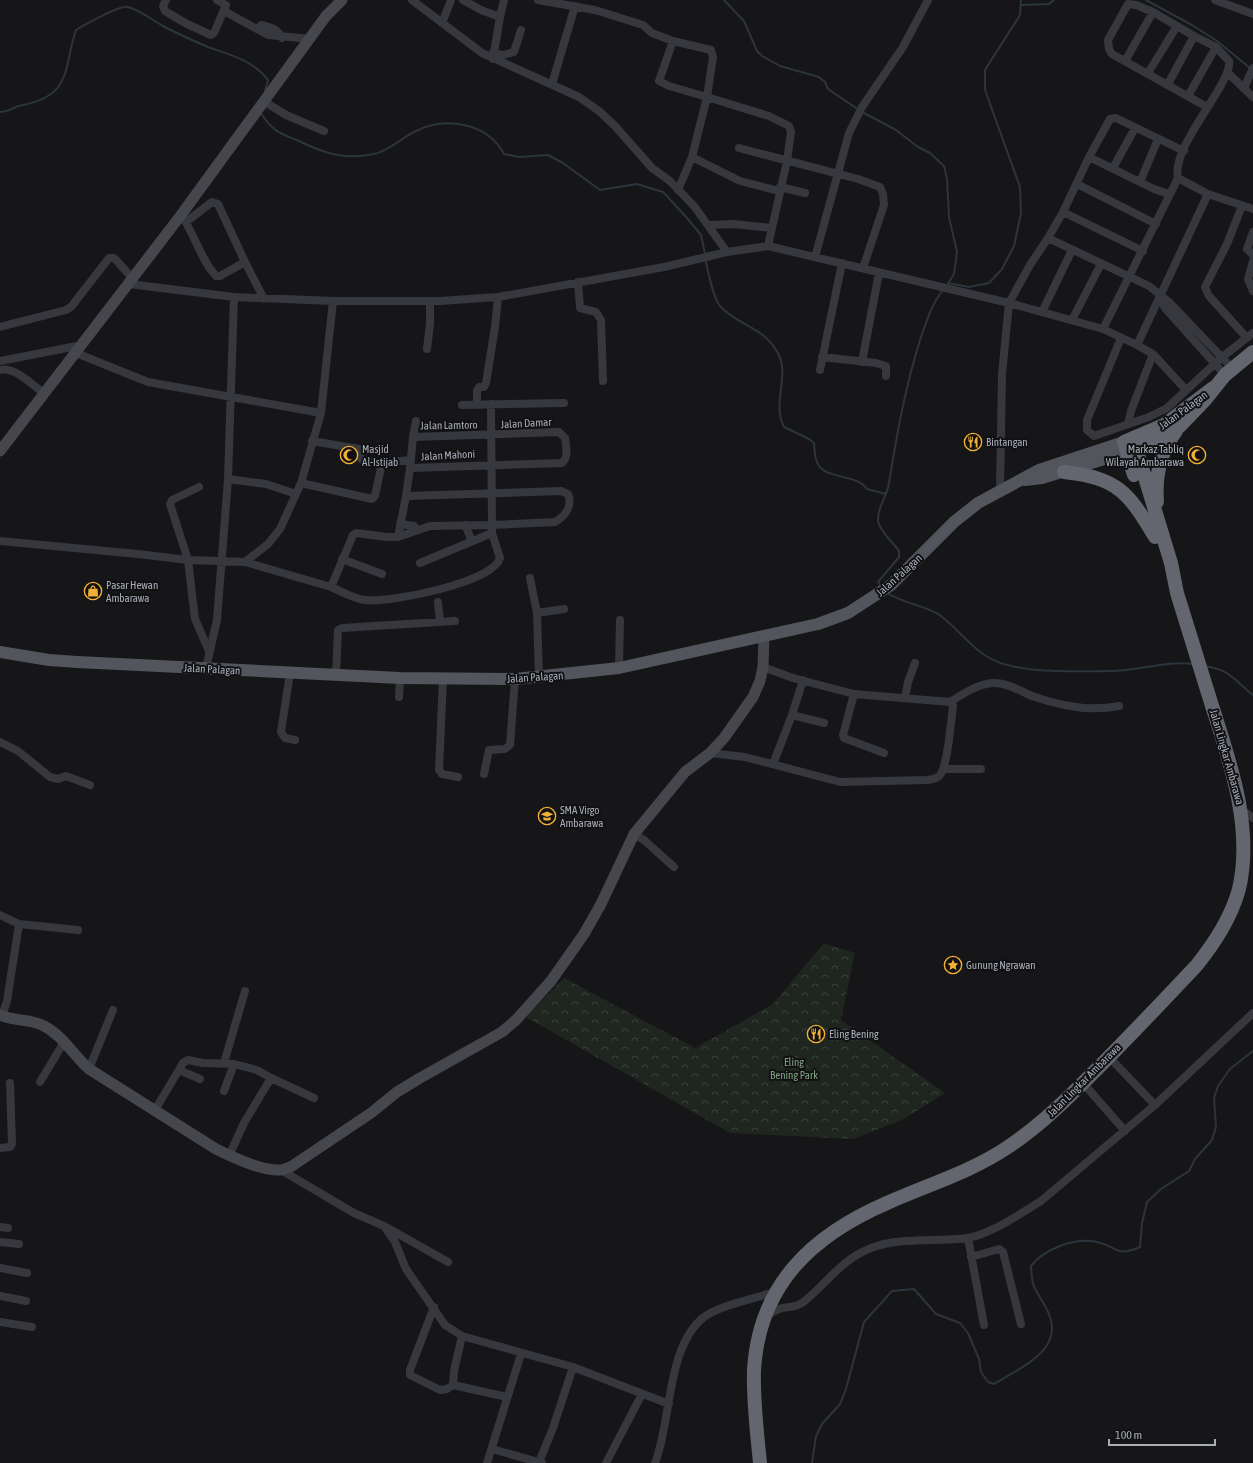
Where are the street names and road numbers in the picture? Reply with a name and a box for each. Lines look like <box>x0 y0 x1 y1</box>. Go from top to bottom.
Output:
street label: Jalan Palagan <box>1156 388 1210 432</box>
street label: Jalan Damar <box>500 416 553 430</box>
street label: Jalan Lamtoro <box>420 418 478 432</box>
street label: Jalan Mahoni <box>421 448 475 462</box>
street label: Jalan Palagan <box>874 552 924 598</box>
street label: Jalan Palagan <box>183 662 241 676</box>
street label: Jalan Palagan <box>506 669 564 685</box>
street label: Jalan Lingkar Ambarawa <box>1208 708 1246 806</box>
street label: Jalan Lingkar Ambarawa <box>1045 1041 1123 1119</box>

